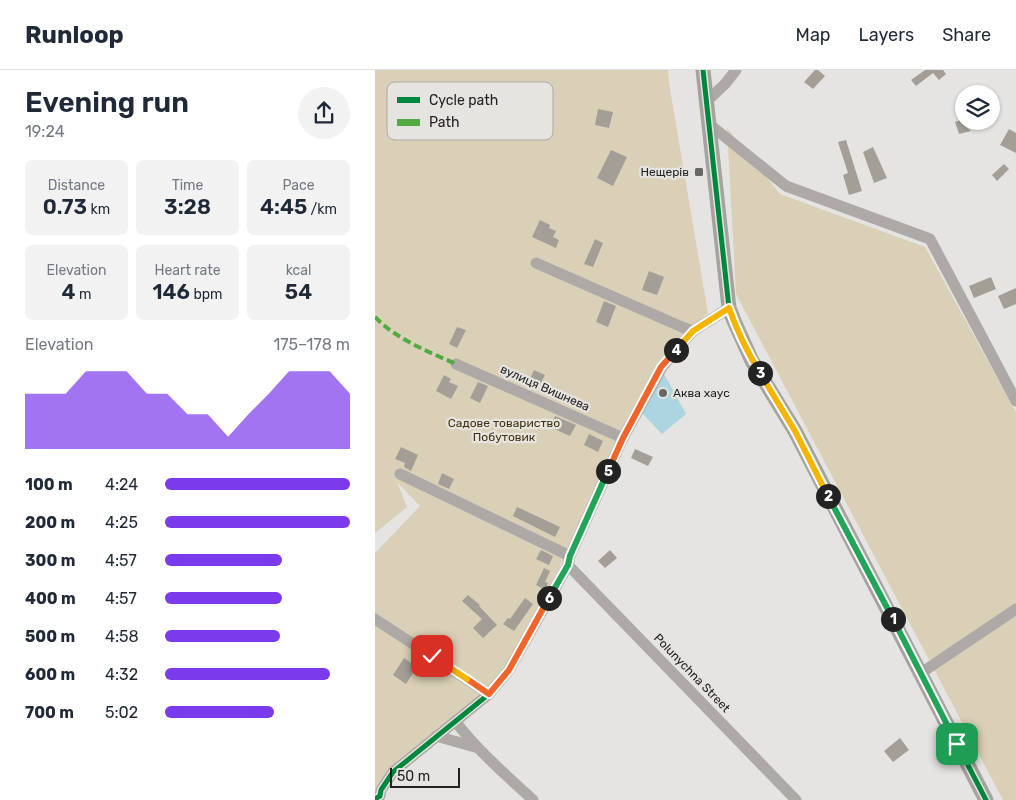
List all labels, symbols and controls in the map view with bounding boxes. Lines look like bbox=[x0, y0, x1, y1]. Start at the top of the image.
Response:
text: Runloop bbox=[25, 21, 124, 49]
text: Map bbox=[796, 24, 831, 46]
text: Layers bbox=[859, 24, 914, 46]
text: Share bbox=[942, 24, 991, 46]
legend bbox=[387, 82, 553, 140]
map controls bbox=[955, 85, 1000, 130]
button: layers bbox=[955, 85, 1000, 130]
text: Evening run bbox=[25, 86, 189, 119]
button: share bbox=[298, 87, 350, 139]
text: Cycle path bbox=[429, 92, 498, 109]
text: Path bbox=[429, 114, 460, 131]
text: 19:24 bbox=[25, 122, 65, 141]
place label: Нещерів bbox=[640, 165, 689, 179]
marker: Нещерів bbox=[693, 166, 705, 178]
text: Distance bbox=[48, 177, 105, 194]
text: Time bbox=[172, 177, 203, 194]
text: Pace bbox=[282, 177, 315, 194]
text: 0.73 bbox=[43, 194, 87, 219]
text: 3:28 bbox=[164, 194, 211, 219]
text: 4:45 bbox=[260, 194, 307, 219]
text: km bbox=[87, 201, 110, 218]
text: /km bbox=[307, 201, 337, 218]
text: Elevation bbox=[47, 262, 107, 279]
text: Heart rate bbox=[155, 262, 220, 279]
text: kcal bbox=[286, 262, 311, 279]
text: 4 bbox=[62, 279, 76, 304]
text: 146 bbox=[152, 279, 190, 304]
text: 54 bbox=[285, 279, 312, 304]
text: m bbox=[76, 286, 91, 303]
text: bpm bbox=[190, 286, 223, 303]
text: Elevation bbox=[25, 335, 94, 354]
text: 175–178 m bbox=[273, 335, 350, 354]
pin: 4 bbox=[663, 338, 689, 362]
text: 4 bbox=[672, 342, 681, 359]
pin: 3 bbox=[747, 360, 773, 386]
street label: вулиця Вишнева bbox=[498, 362, 592, 414]
text: 3 bbox=[756, 365, 765, 382]
place label: Аква хаус bbox=[673, 386, 730, 400]
marker: Аква хаус bbox=[657, 387, 669, 399]
park label: Садове товариство Побутовик bbox=[448, 416, 560, 444]
pin: 5 bbox=[595, 458, 621, 484]
text: 5 bbox=[604, 463, 613, 480]
text: 100 m bbox=[25, 475, 73, 494]
text: 4:24 bbox=[105, 475, 138, 494]
pin: 2 bbox=[815, 484, 841, 508]
text: 2 bbox=[824, 488, 833, 505]
text: 200 m bbox=[25, 513, 75, 532]
text: 4:25 bbox=[105, 513, 138, 532]
text: 300 m bbox=[25, 551, 75, 570]
text: 4:57 bbox=[105, 551, 137, 570]
pin: 6 bbox=[537, 586, 561, 610]
text: 400 m bbox=[25, 589, 76, 608]
text: 4:57 bbox=[105, 589, 137, 608]
text: 6 bbox=[545, 590, 554, 607]
pin: 1 bbox=[881, 606, 905, 632]
text: 1 bbox=[890, 611, 897, 628]
text: 500 m bbox=[25, 627, 75, 646]
text: 4:58 bbox=[105, 627, 139, 646]
street label: Polunychna Street bbox=[651, 631, 733, 715]
pin bbox=[411, 635, 453, 677]
icon: check bbox=[418, 642, 446, 670]
text: 600 m bbox=[25, 665, 75, 684]
text: 4:32 bbox=[105, 665, 138, 684]
text: 700 m bbox=[25, 703, 74, 722]
text: 5:02 bbox=[105, 703, 138, 722]
pin bbox=[936, 723, 978, 765]
icon: arrive bbox=[943, 730, 971, 758]
scale bar bbox=[390, 765, 460, 788]
text: 50 m bbox=[397, 768, 430, 785]

